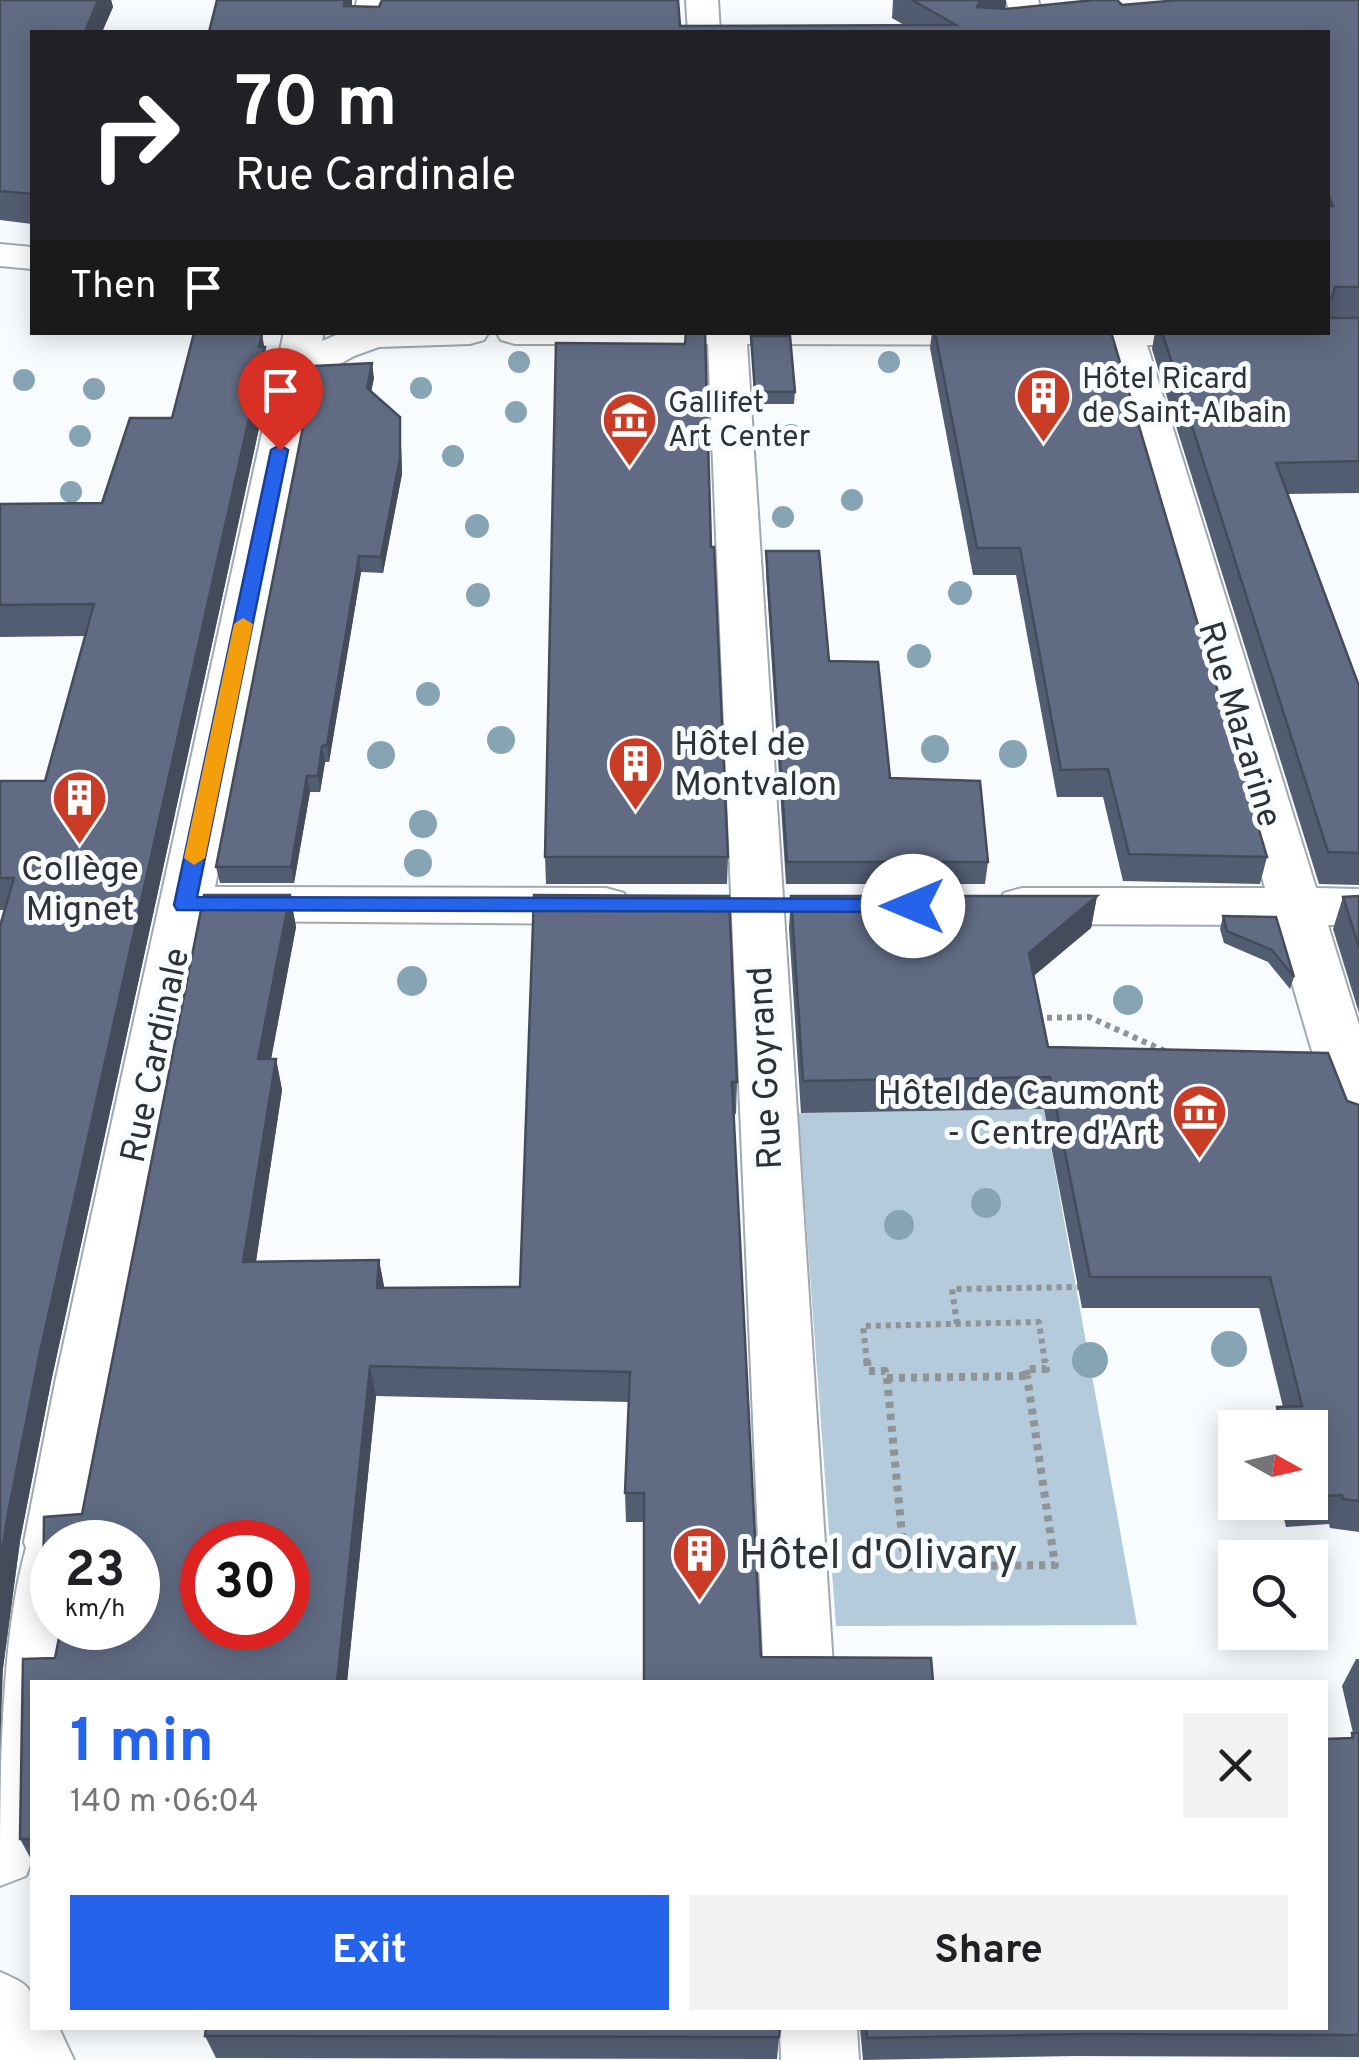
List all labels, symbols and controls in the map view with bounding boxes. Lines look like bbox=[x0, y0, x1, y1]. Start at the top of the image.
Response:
text: 70 m bbox=[235, 62, 398, 151]
icon: right bbox=[70, 70, 200, 200]
text: Rue Cardinale bbox=[235, 149, 516, 206]
icon: arrive bbox=[176, 260, 231, 315]
text: Then bbox=[70, 263, 156, 312]
pin bbox=[238, 348, 323, 451]
place label: Hôtel Ricard de Saint-Albain bbox=[1082, 362, 1287, 433]
icon: arrive bbox=[253, 363, 308, 418]
building icon: Hôtel Ricard de Saint-Albain bbox=[1013, 365, 1073, 444]
place label: Gallifet Art Center bbox=[668, 386, 811, 457]
museum icon: Gallifet Art Center bbox=[599, 389, 659, 468]
street label: Rue Mazarine bbox=[1186, 617, 1290, 833]
place label: Hôtel de Montvalon bbox=[674, 724, 837, 808]
building icon: Hôtel de Montvalon bbox=[605, 733, 665, 812]
building icon: Collège Mignet bbox=[50, 767, 110, 846]
place label: Collège Mignet bbox=[21, 849, 139, 933]
position arrow bbox=[861, 854, 965, 958]
street label: Rue Cardinale bbox=[113, 944, 201, 1167]
street label: Rue Goyrand bbox=[740, 965, 794, 1171]
place label: Hôtel de Caumont - Centre d'Art bbox=[878, 1073, 1160, 1157]
museum icon: Hôtel de Caumont - Centre d'Art bbox=[1169, 1082, 1229, 1161]
north arrow bbox=[1218, 1410, 1328, 1520]
map controls bbox=[1218, 1410, 1328, 1650]
speed limit sign: 30 bbox=[180, 1520, 310, 1650]
building icon: Hôtel d'Olivary bbox=[670, 1523, 730, 1602]
place label: Hôtel d'Olivary bbox=[739, 1531, 1018, 1584]
button: search bbox=[1218, 1540, 1328, 1650]
text: 23 bbox=[65, 1541, 125, 1604]
text: km/h bbox=[65, 1594, 125, 1626]
text: 1 min bbox=[70, 1707, 214, 1783]
button: close bbox=[1183, 1713, 1288, 1818]
text: 140 m · 06:04 bbox=[70, 1783, 259, 1823]
button: Exit bbox=[70, 1895, 669, 2010]
button: Share bbox=[689, 1895, 1288, 2010]

